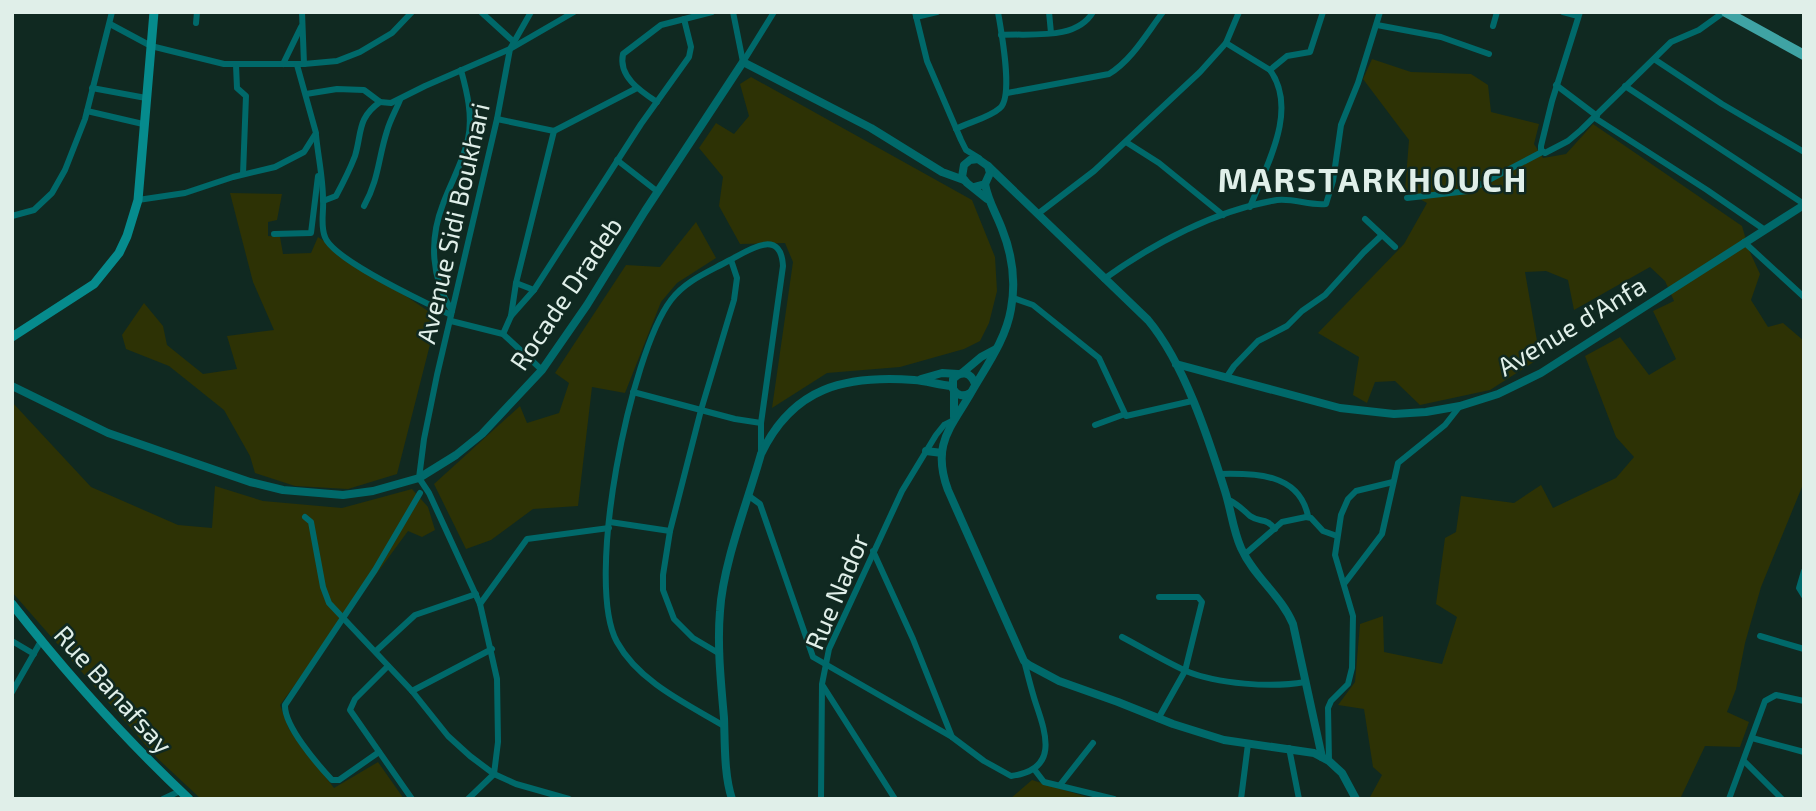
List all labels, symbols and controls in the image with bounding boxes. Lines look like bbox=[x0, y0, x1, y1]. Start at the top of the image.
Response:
street label: Avenue Sidi Boukhari bbox=[409, 100, 495, 346]
district label: MARSTARKHOUCH bbox=[1218, 159, 1528, 199]
street label: Rocade Dradeb bbox=[502, 211, 628, 375]
street label: Avenue d'Anfa bbox=[1491, 269, 1651, 381]
street label: Rue Nador bbox=[798, 528, 874, 654]
street label: Rue Banafsay bbox=[48, 619, 180, 760]

